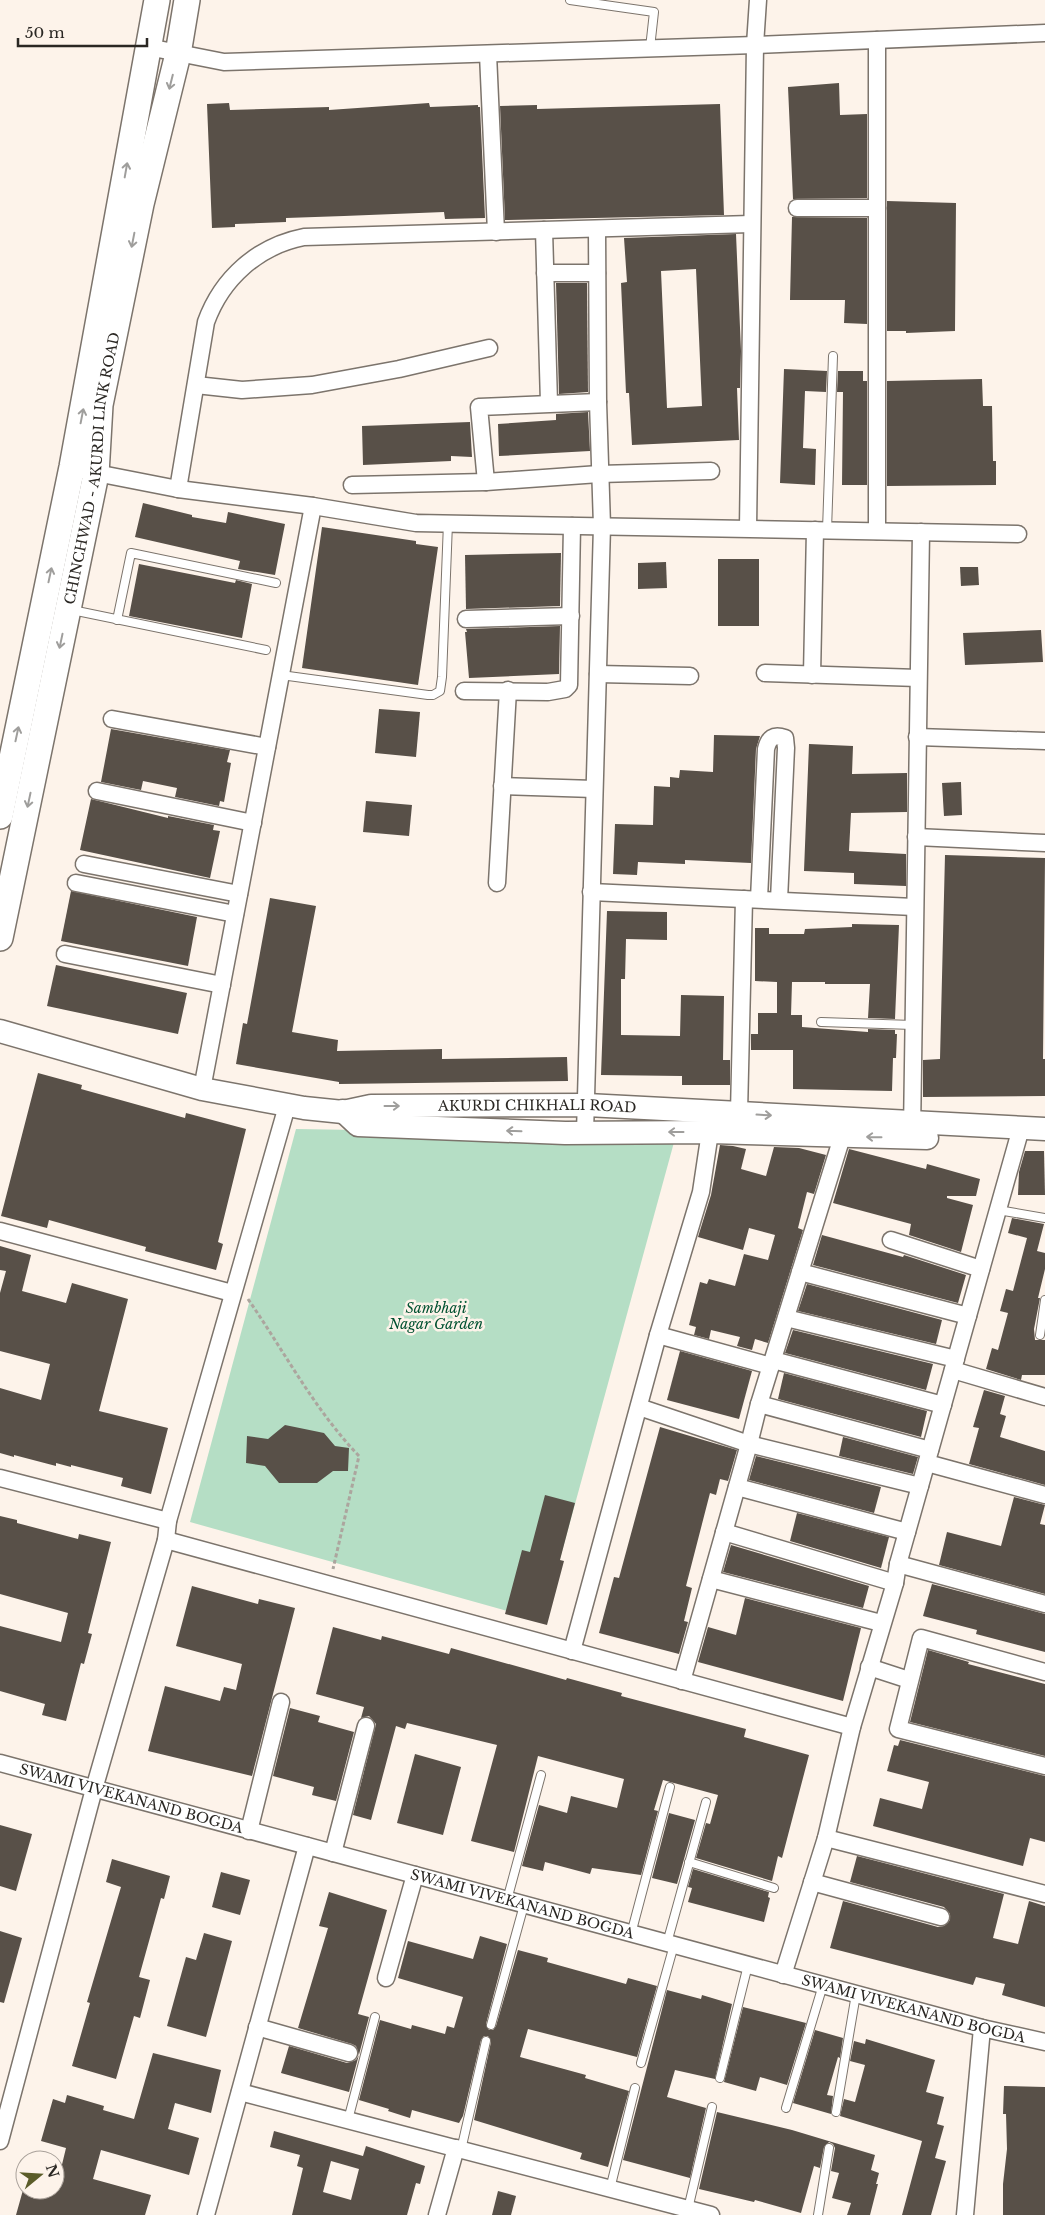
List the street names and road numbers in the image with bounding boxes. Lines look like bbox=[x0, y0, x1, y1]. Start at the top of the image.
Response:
street label: CHINCHWAD - AKURDI LINK ROAD bbox=[60, 331, 124, 606]
street label: AKURDI CHIKHALI ROAD bbox=[437, 1096, 637, 1117]
street label: SWAMI VIVEKANAND BOGDA bbox=[18, 1760, 245, 1837]
street label: SWAMI VIVEKANAND BOGDA bbox=[409, 1865, 636, 1943]
street label: SWAMI VIVEKANAND BOGDA bbox=[800, 1971, 1027, 2046]

